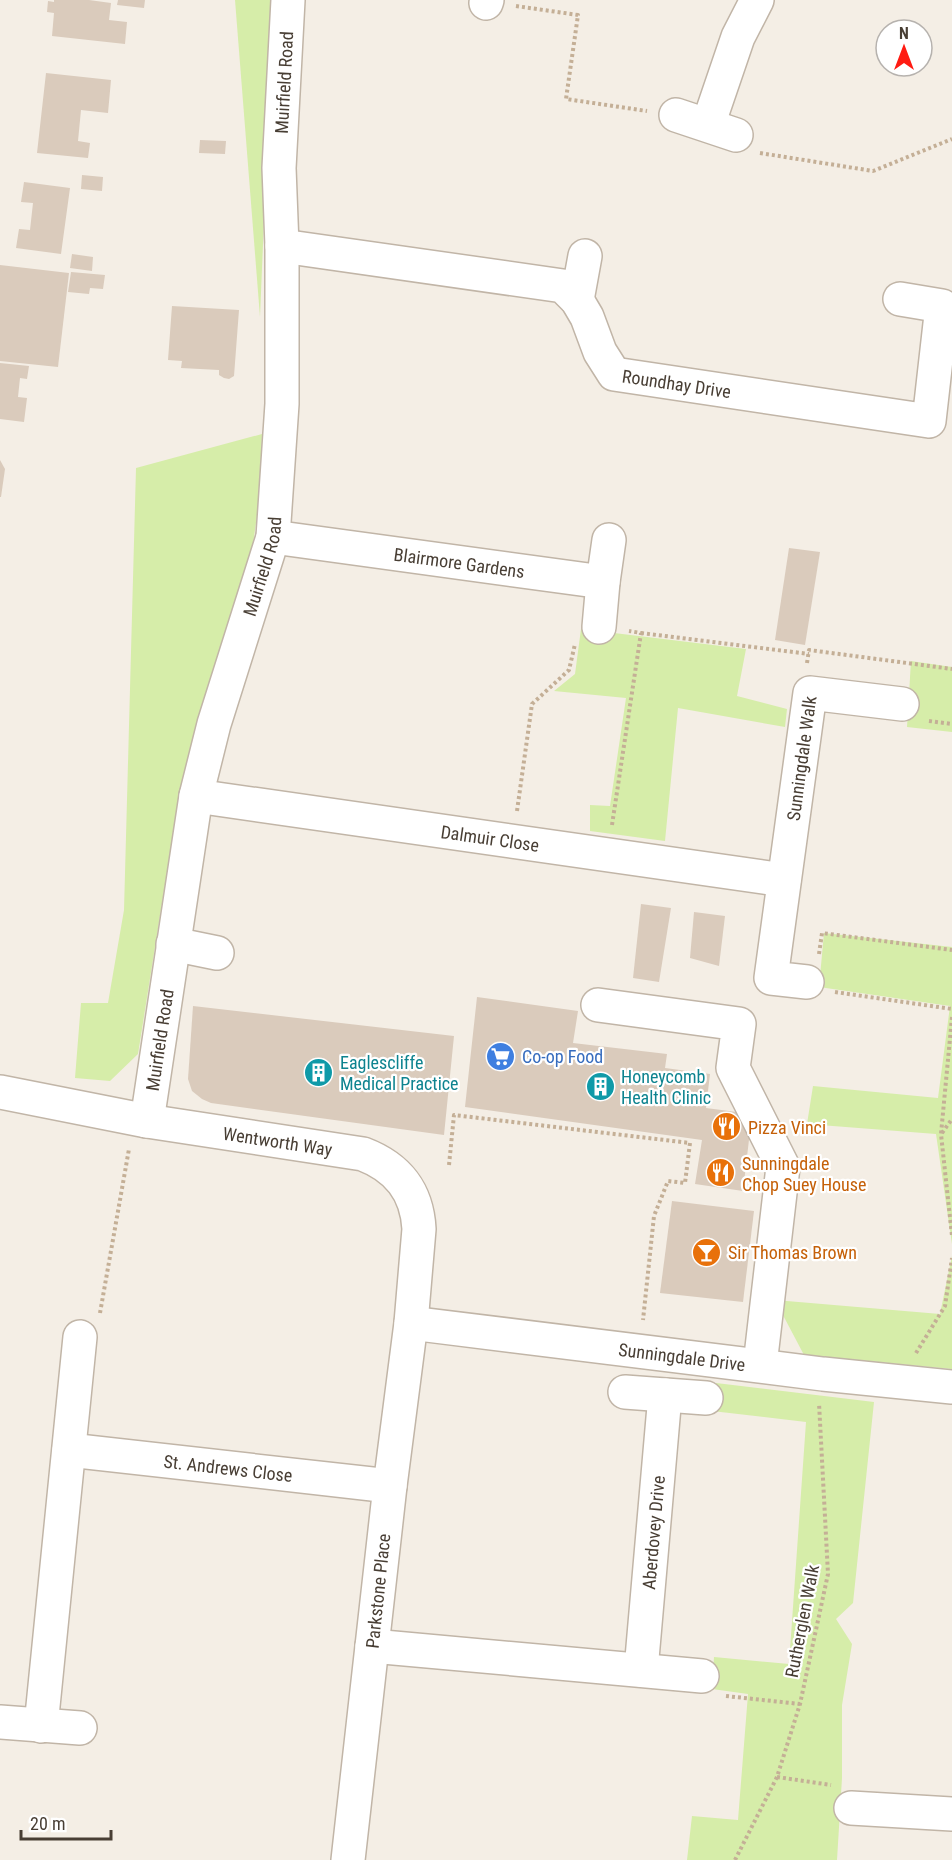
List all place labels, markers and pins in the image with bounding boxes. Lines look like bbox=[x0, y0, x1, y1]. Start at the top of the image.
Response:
supermarket icon: Co-op Food bbox=[485, 1040, 517, 1072]
place label: Co-op Food bbox=[522, 1046, 603, 1067]
place label: Eaglescliffe Medical Practice bbox=[340, 1052, 459, 1094]
building icon: Eaglescliffe Medical Practice bbox=[303, 1056, 335, 1088]
place label: Honeycomb Health Clinic bbox=[621, 1066, 711, 1108]
building icon: Honeycomb Health Clinic bbox=[584, 1070, 616, 1102]
restaurant icon: Pizza Vinci bbox=[711, 1111, 743, 1143]
place label: Pizza Vinci bbox=[748, 1117, 826, 1138]
place label: Sunningdale Chop Suey House bbox=[742, 1153, 866, 1195]
restaurant icon: Sunningdale Chop Suey House bbox=[705, 1157, 737, 1189]
bar icon: Sir Thomas Brown bbox=[691, 1236, 723, 1268]
place label: Sir Thomas Brown bbox=[728, 1242, 857, 1263]

